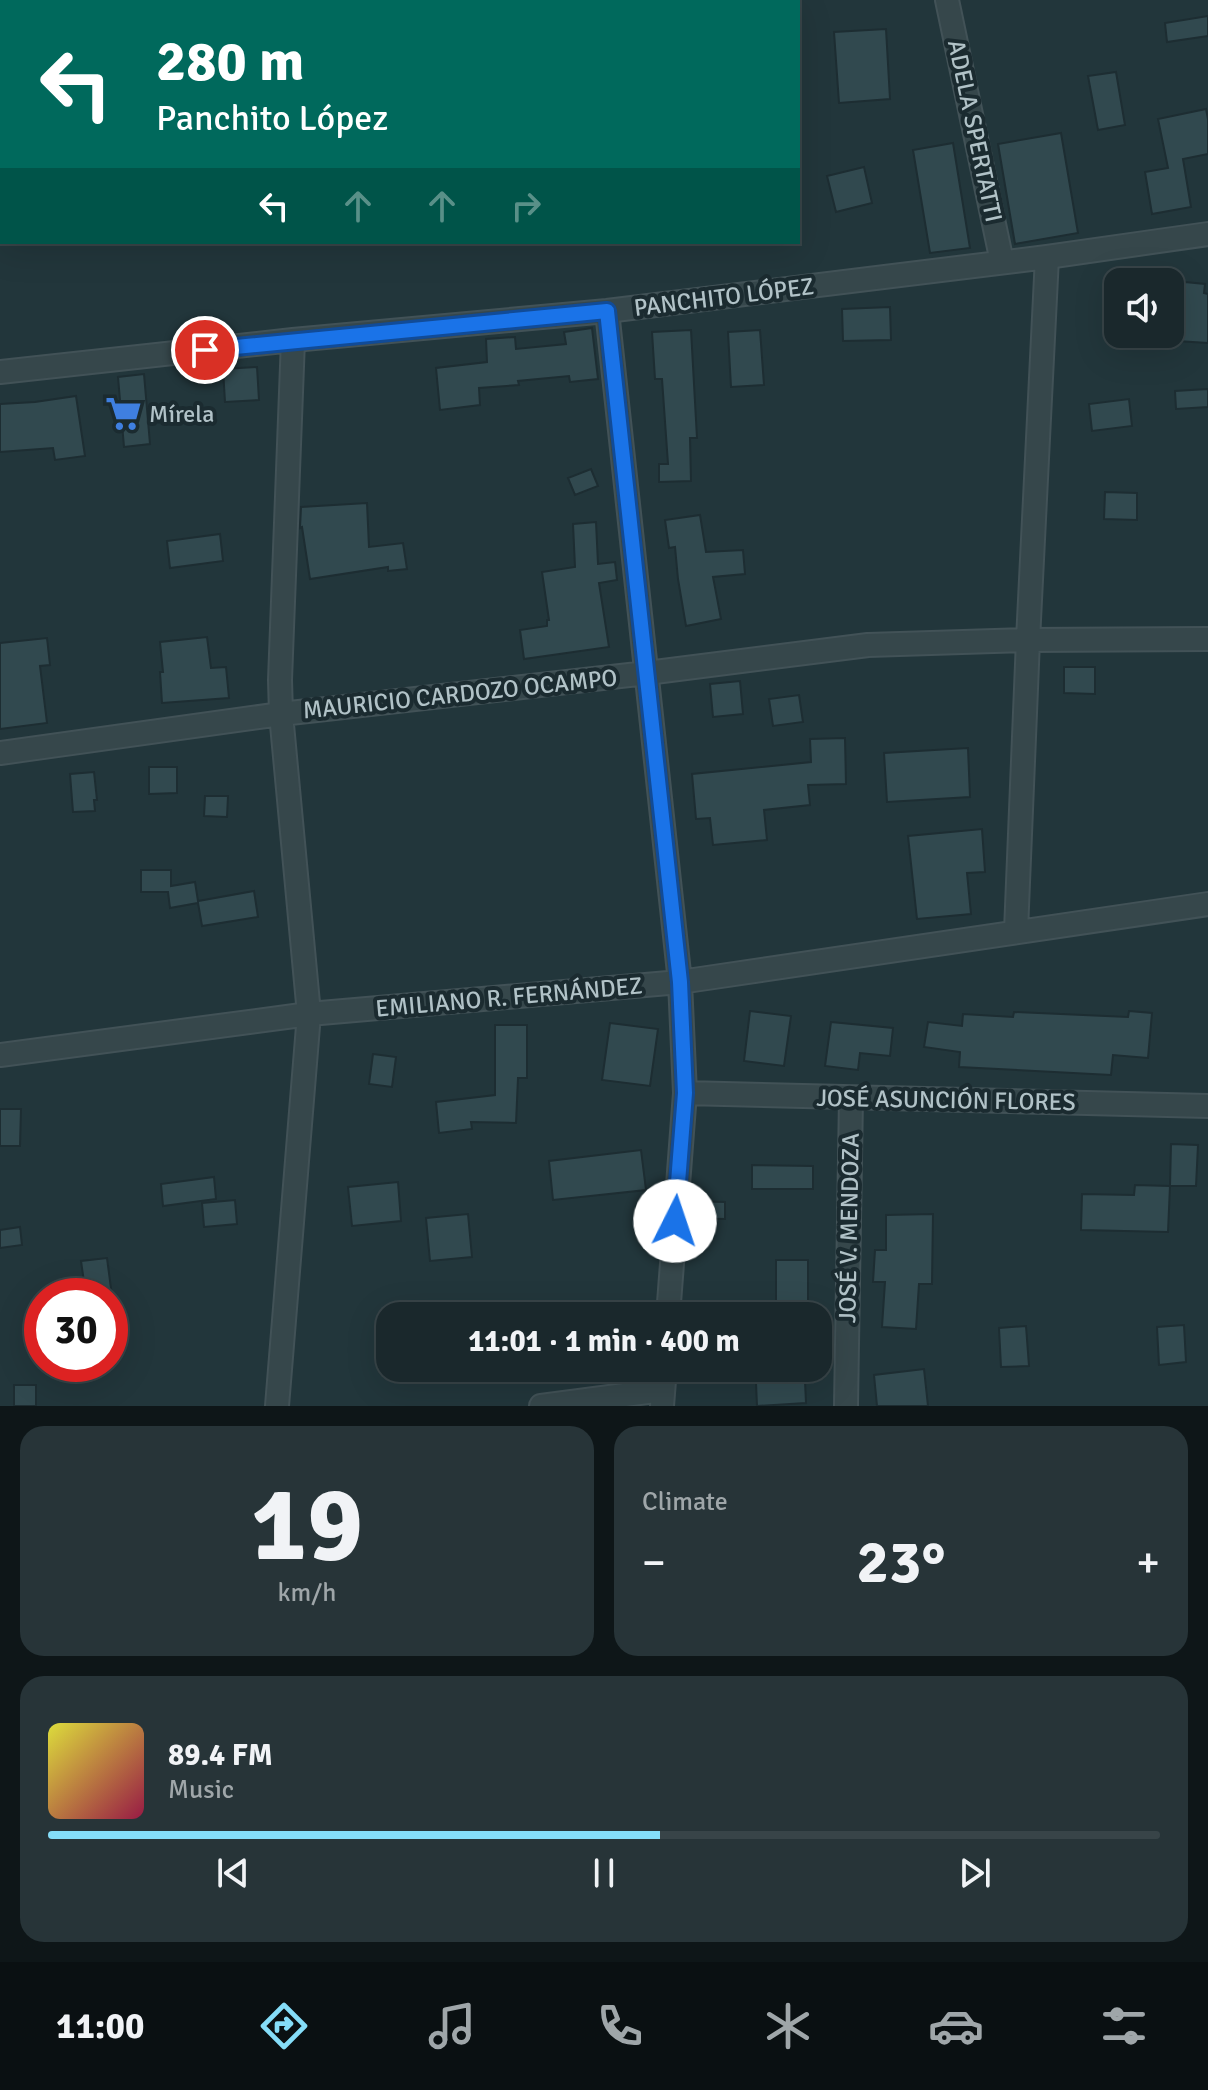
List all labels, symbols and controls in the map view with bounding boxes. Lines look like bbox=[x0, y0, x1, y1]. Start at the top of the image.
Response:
text: 280 m bbox=[156, 27, 304, 96]
icon: left bbox=[24, 32, 128, 136]
street label: ADELA SPERTATTI bbox=[941, 37, 1009, 225]
text: Panchito López bbox=[156, 96, 388, 141]
icon: left bbox=[252, 184, 296, 228]
icon: ahead bbox=[336, 184, 380, 228]
icon: ahead bbox=[420, 184, 464, 228]
icon: right bbox=[504, 184, 548, 228]
map controls bbox=[1104, 268, 1184, 348]
button: sound bbox=[1104, 268, 1184, 348]
street label: PANCHITO LÓPEZ bbox=[632, 271, 816, 323]
pin bbox=[171, 316, 239, 384]
icon: arrive bbox=[183, 328, 227, 372]
supermarket icon: Mírela bbox=[104, 395, 142, 433]
place label: Mírela bbox=[149, 399, 215, 429]
street label: MAURICIO CARDOZO OCAMPO bbox=[301, 663, 619, 725]
street label: EMILIANO R. FERNÁNDEZ bbox=[374, 970, 644, 1024]
street label: JOSÉ ASUNCIÓN FLORES bbox=[816, 1083, 1076, 1117]
street label: JOSÉ V. MENDOZA bbox=[832, 1132, 866, 1323]
position arrow bbox=[633, 1179, 717, 1263]
speed limit sign: 30 bbox=[24, 1278, 128, 1382]
text: 11:01 · 1 min · 400 m bbox=[468, 1323, 740, 1360]
text: 19 bbox=[251, 1461, 363, 1589]
text: Climate bbox=[642, 1486, 728, 1518]
text: 23° bbox=[857, 1526, 945, 1600]
text: − bbox=[642, 1536, 666, 1590]
text: + bbox=[1136, 1536, 1160, 1590]
text: km/h bbox=[278, 1577, 336, 1609]
text: 89.4 FM bbox=[168, 1737, 273, 1774]
text: Music bbox=[168, 1774, 234, 1806]
icon: previous bbox=[211, 1851, 255, 1895]
icon: pause bbox=[582, 1851, 626, 1895]
icon: next bbox=[953, 1851, 997, 1895]
icon: directions bbox=[256, 1998, 312, 2054]
icon: music bbox=[424, 1998, 480, 2054]
icon: phone bbox=[592, 1998, 648, 2054]
icon: climate bbox=[760, 1998, 816, 2054]
icon: car bbox=[928, 1998, 984, 2054]
icon: filters bbox=[1096, 1998, 1152, 2054]
text: 11:00 bbox=[56, 2004, 144, 2049]

